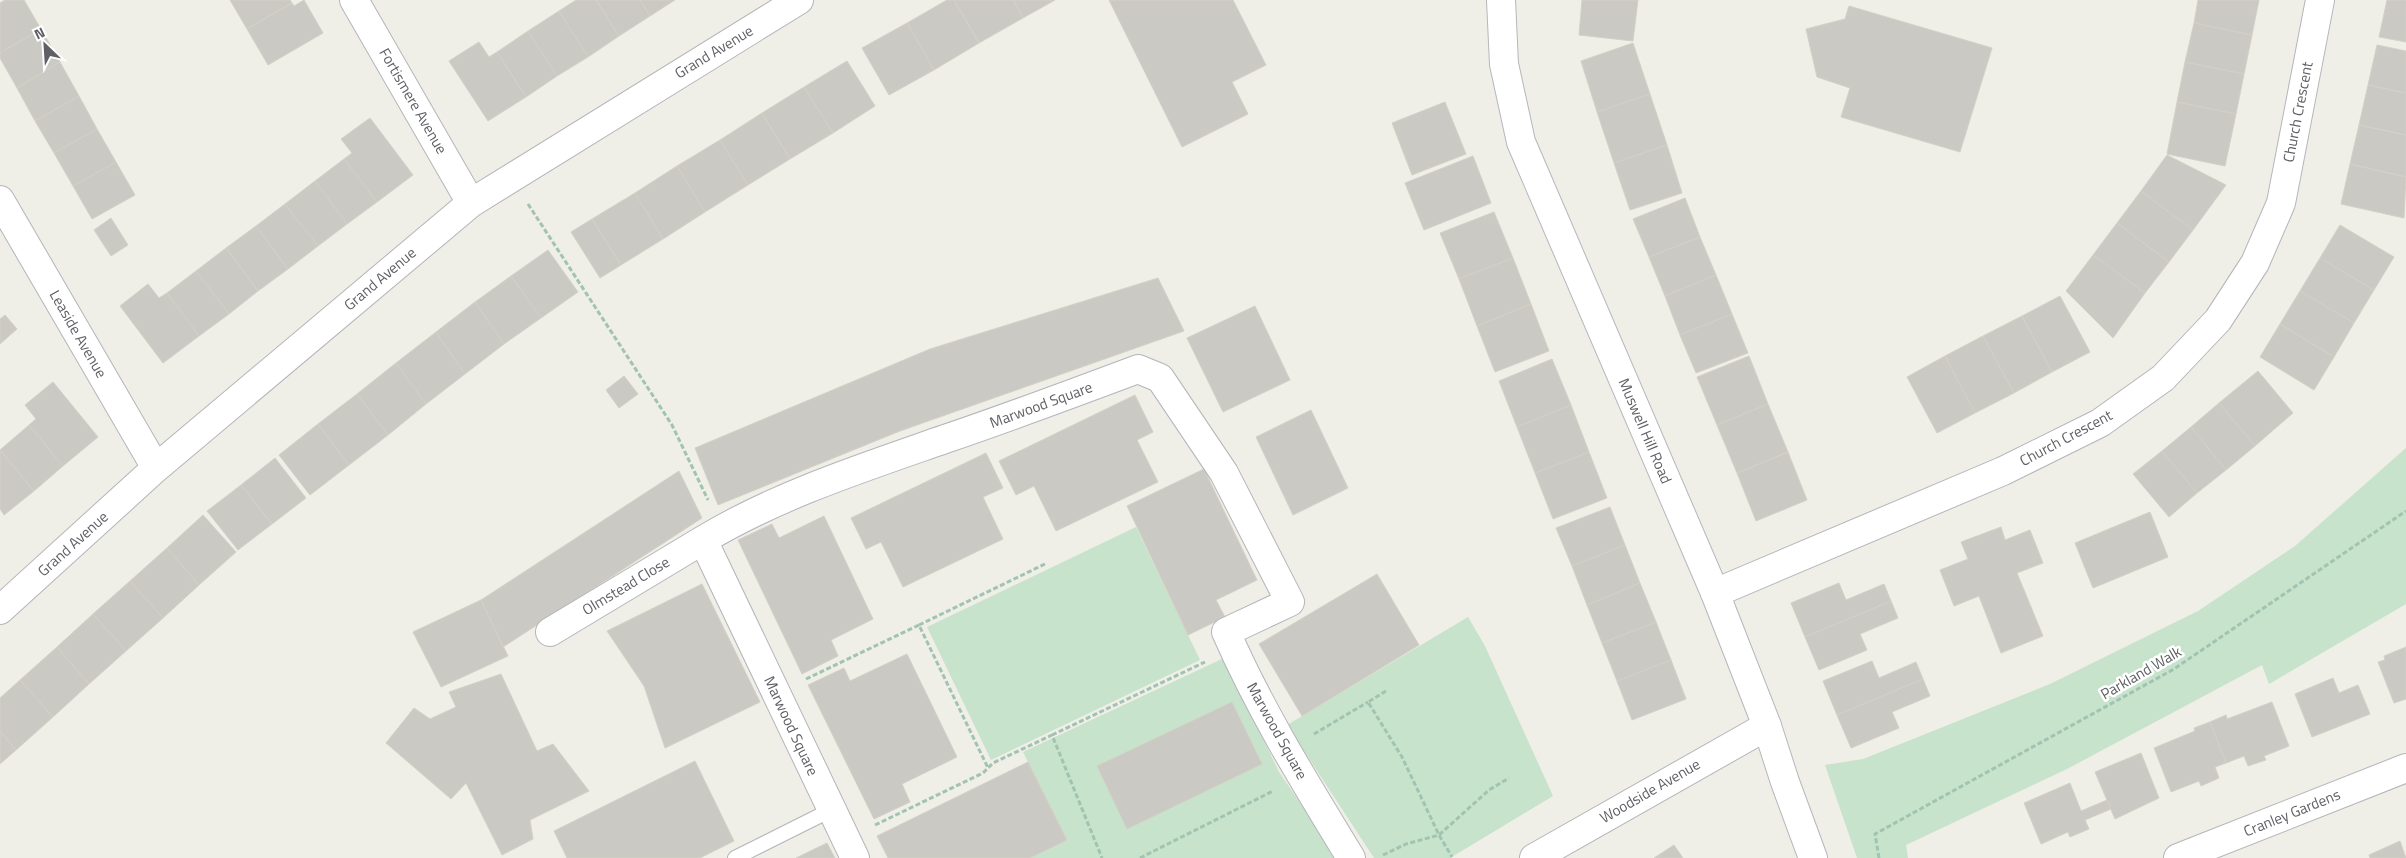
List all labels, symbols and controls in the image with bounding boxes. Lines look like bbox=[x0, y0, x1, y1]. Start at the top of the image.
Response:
street label: Grand Avenue bbox=[670, 19, 757, 84]
north arrow bbox=[20, 20, 70, 70]
text: N bbox=[30, 21, 48, 44]
street label: Fortismere Avenue bbox=[374, 43, 453, 158]
street label: Church Crescent bbox=[2276, 59, 2319, 164]
street label: Grand Avenue bbox=[339, 241, 421, 316]
street label: Leaside Avenue bbox=[44, 285, 113, 382]
street label: Muswell Hill Road bbox=[1613, 374, 1678, 487]
street label: Marwood Square bbox=[986, 375, 1095, 434]
street label: Church Crescent bbox=[2015, 403, 2117, 472]
street label: Grand Avenue bbox=[32, 506, 113, 582]
street label: Olmstead Close bbox=[578, 550, 674, 621]
street label: Parkland Walk bbox=[2096, 640, 2186, 705]
street label: Marwood Square bbox=[758, 672, 825, 780]
street label: Marwood Square bbox=[1241, 678, 1314, 784]
street label: Woodside Avenue bbox=[1595, 752, 1704, 829]
street label: Cranley Gardens bbox=[2240, 783, 2344, 842]

